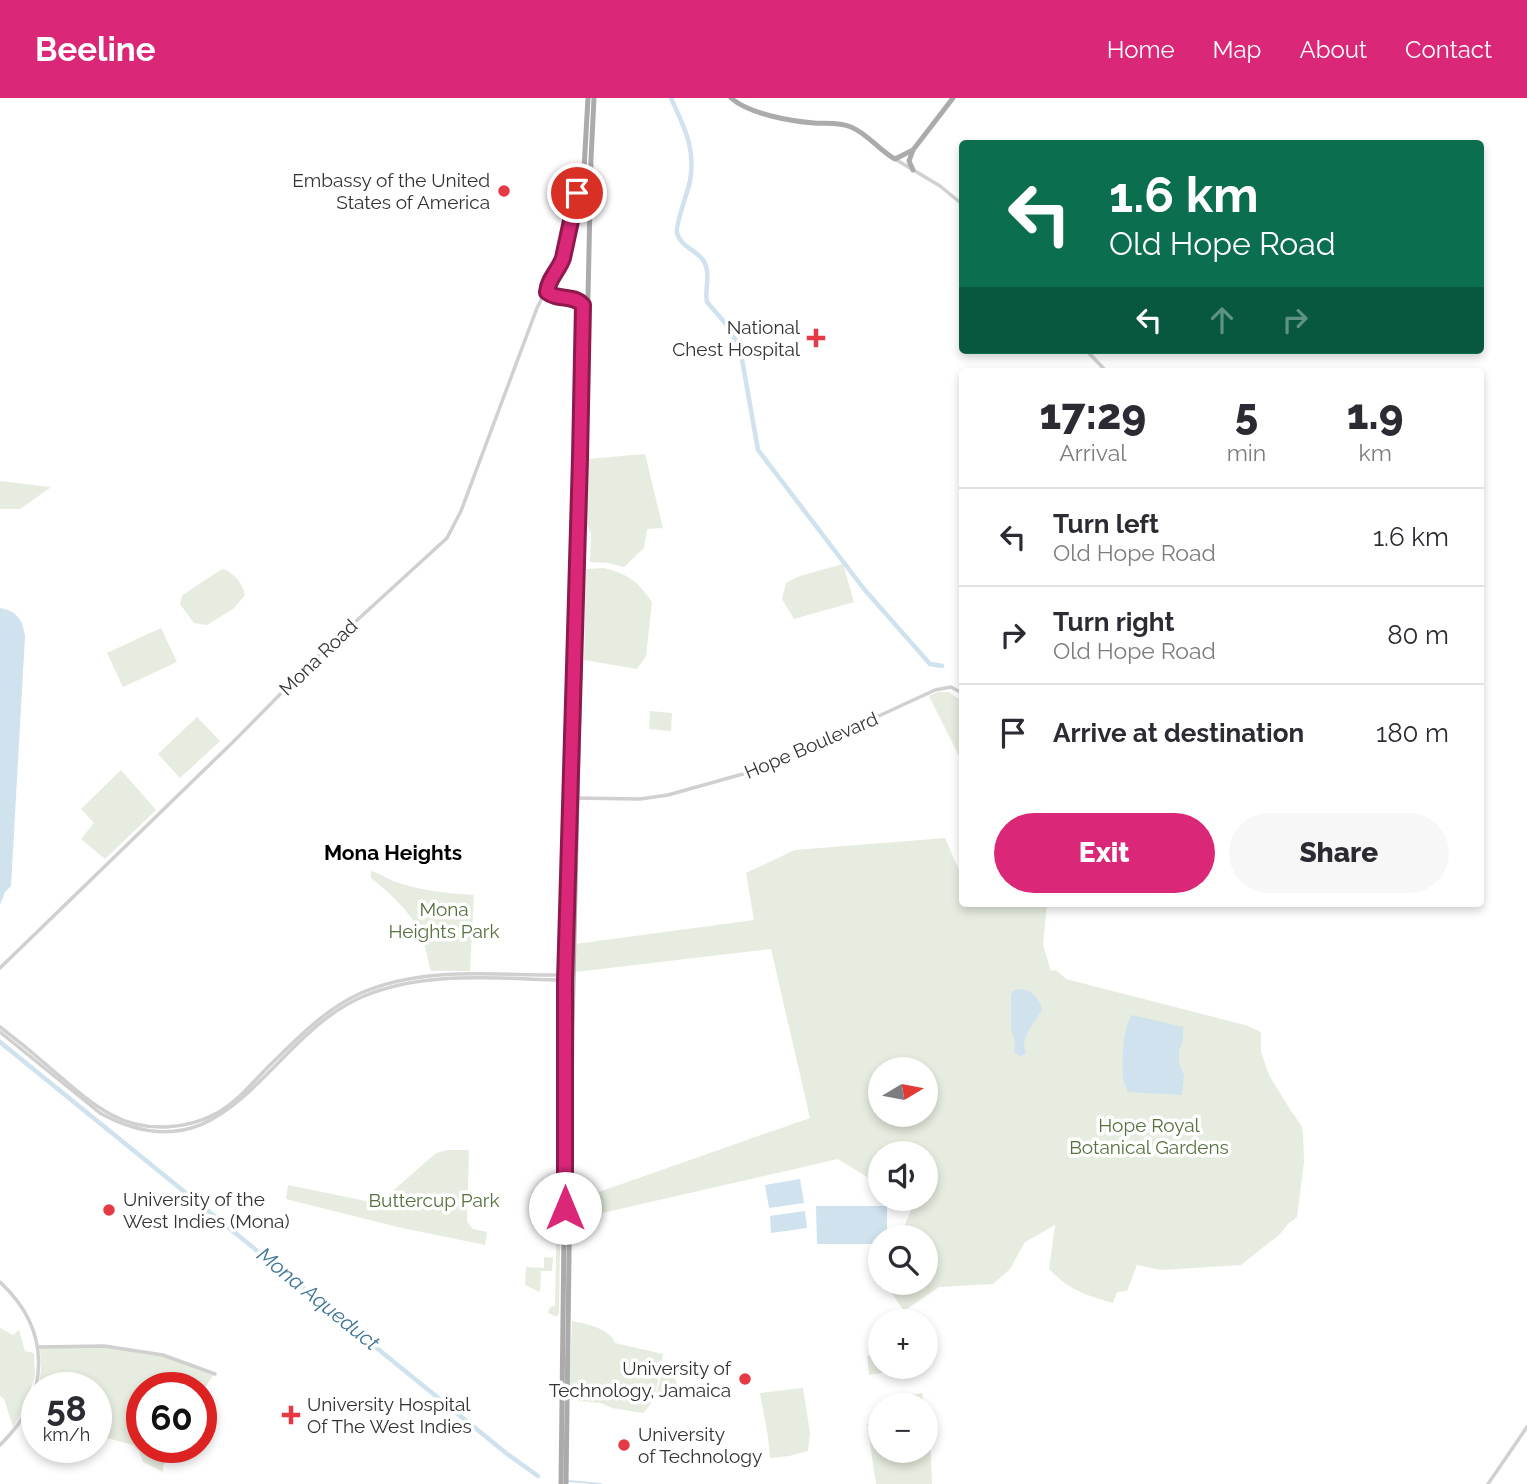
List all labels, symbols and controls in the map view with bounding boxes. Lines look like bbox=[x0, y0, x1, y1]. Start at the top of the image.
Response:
text: Beeline bbox=[35, 30, 156, 69]
text: Home bbox=[1107, 35, 1175, 64]
text: Map bbox=[1213, 35, 1261, 64]
text: About bbox=[1299, 35, 1367, 64]
text: Contact bbox=[1405, 35, 1492, 64]
pin bbox=[547, 163, 607, 223]
text: 1.6 km bbox=[1109, 166, 1259, 223]
icon: left bbox=[994, 168, 1085, 259]
place label: Embassy of the United States of America bbox=[292, 169, 490, 213]
icon: arrive bbox=[558, 174, 596, 212]
marker: Embassy of the United States of America bbox=[496, 183, 512, 199]
text: Old Hope Road bbox=[1109, 225, 1336, 262]
icon: left bbox=[1130, 301, 1168, 339]
icon: ahead bbox=[1203, 301, 1241, 339]
icon: right bbox=[1276, 301, 1314, 339]
place label: National Chest Hospital bbox=[672, 316, 801, 360]
marker: National Chest Hospital bbox=[806, 328, 826, 348]
text: 17:29 bbox=[1040, 390, 1146, 439]
text: 5 bbox=[1235, 390, 1258, 439]
text: 1.9 bbox=[1347, 390, 1403, 439]
text: Arrival bbox=[1059, 439, 1127, 466]
text: min bbox=[1227, 439, 1266, 466]
text: km bbox=[1358, 439, 1392, 466]
text: Turn left bbox=[1053, 509, 1159, 539]
icon: left bbox=[994, 518, 1032, 556]
text: 1.6 km bbox=[1373, 522, 1449, 552]
text: Old Hope Road bbox=[1053, 539, 1216, 566]
text: Turn right bbox=[1053, 607, 1174, 637]
street label: Mona Road bbox=[275, 614, 361, 700]
icon: right bbox=[994, 616, 1032, 654]
text: 80 m bbox=[1387, 620, 1449, 650]
text: Old Hope Road bbox=[1053, 637, 1216, 664]
street label: Hope Boulevard bbox=[741, 707, 881, 783]
icon: arrive bbox=[994, 714, 1032, 752]
text: Arrive at destination bbox=[1053, 718, 1304, 748]
text: 180 m bbox=[1376, 718, 1449, 748]
button: Exit bbox=[994, 813, 1215, 893]
button: Share bbox=[1229, 813, 1449, 893]
district label: Mona Heights bbox=[324, 840, 462, 865]
park label: Mona Heights Park bbox=[388, 898, 500, 942]
north arrow bbox=[868, 1057, 938, 1127]
map controls bbox=[868, 1057, 938, 1463]
park label: Hope Royal Botanical Gardens bbox=[1069, 1114, 1229, 1158]
button: sound bbox=[868, 1141, 938, 1211]
position arrow bbox=[528, 1171, 602, 1245]
place label: University of the West Indies (Mona) bbox=[123, 1188, 290, 1232]
park label: Buttercup Park bbox=[368, 1189, 500, 1211]
marker: University of the West Indies (Mona) bbox=[101, 1202, 117, 1218]
button: search bbox=[868, 1225, 938, 1295]
water label: Mona Aqueduct bbox=[252, 1242, 385, 1356]
button: + bbox=[868, 1309, 938, 1379]
place label: University of Technology, Jamaica bbox=[549, 1357, 732, 1401]
marker: University of Technology, Jamaica bbox=[737, 1371, 753, 1387]
speed limit sign: 60 bbox=[126, 1372, 217, 1463]
text: 58 bbox=[46, 1388, 87, 1429]
place label: University Hospital Of The West Indies bbox=[307, 1393, 472, 1437]
button: − bbox=[868, 1393, 938, 1463]
marker: University Hospital Of The West Indies bbox=[281, 1405, 301, 1425]
place label: University of Technology bbox=[638, 1423, 762, 1467]
text: km/h bbox=[43, 1424, 90, 1445]
marker: University of Technology bbox=[616, 1437, 632, 1453]

